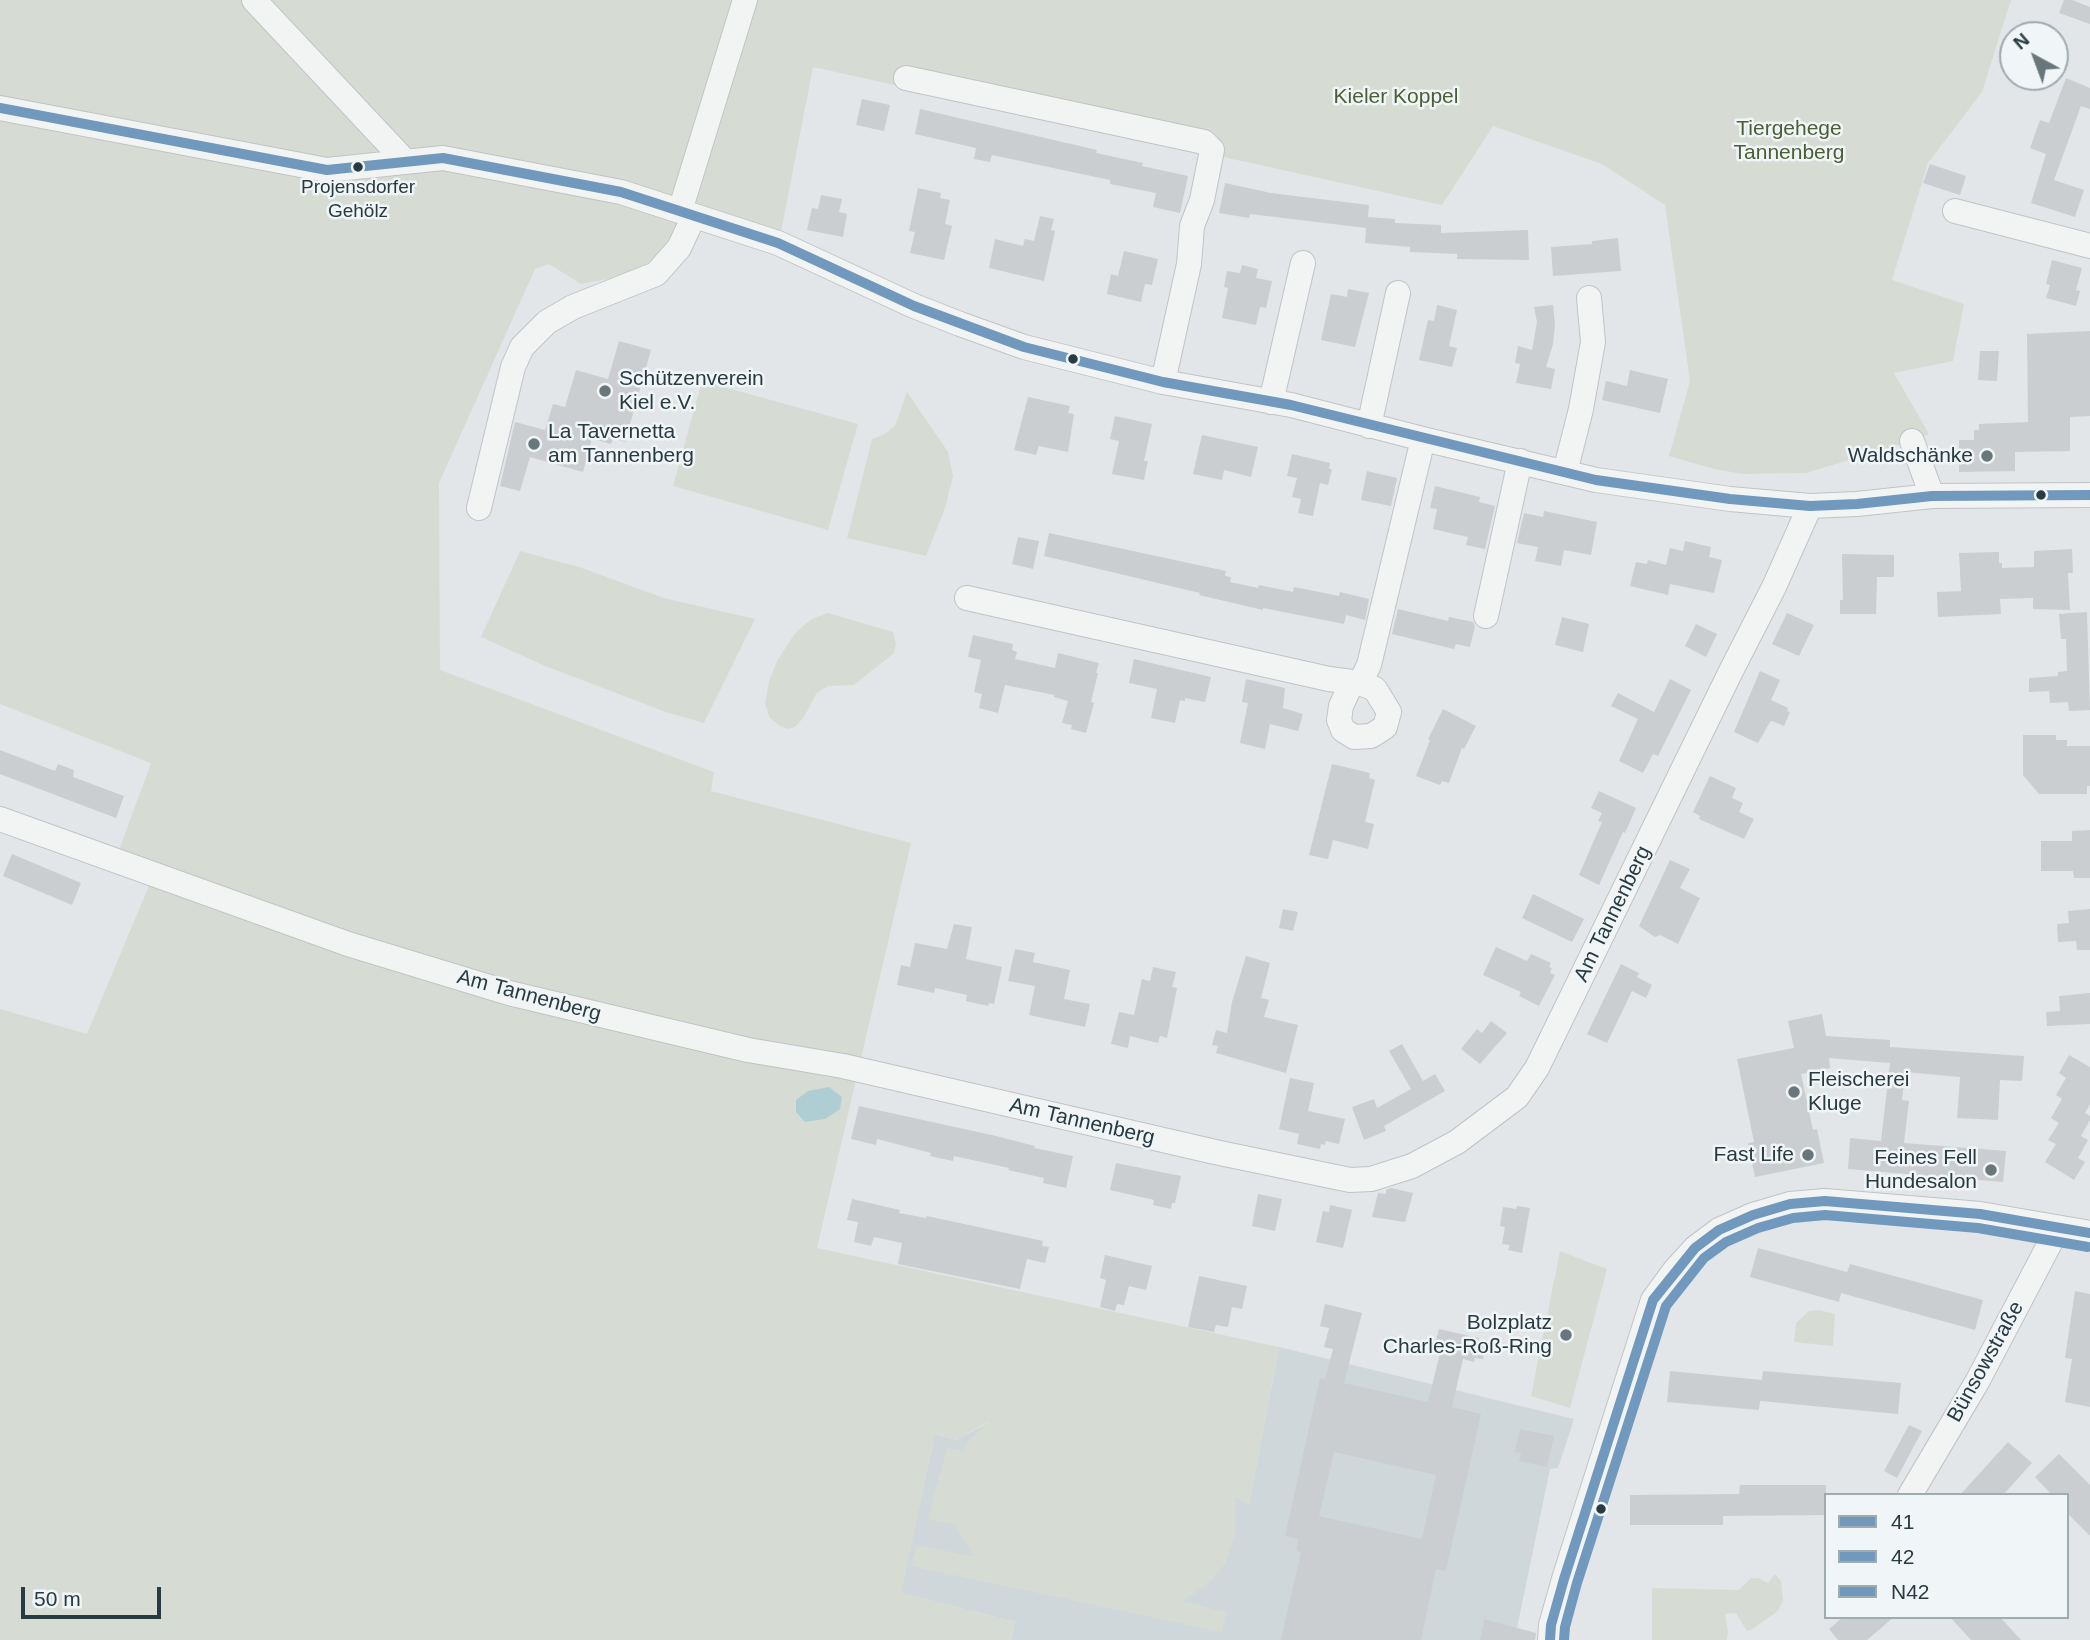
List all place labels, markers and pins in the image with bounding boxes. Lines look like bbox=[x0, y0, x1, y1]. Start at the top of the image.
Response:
marker: Projensdorfer Gehölz bbox=[351, 160, 365, 174]
place label: Projensdorfer Gehölz bbox=[301, 177, 415, 221]
unlabelled marker bbox=[1066, 352, 1080, 366]
place label: Schützenverein Kiel e.V. bbox=[619, 366, 764, 416]
marker: Schützenverein Kiel e.V. bbox=[597, 383, 613, 399]
place label: La Tavernetta am Tannenberg bbox=[548, 419, 694, 469]
marker: La Tavernetta am Tannenberg bbox=[526, 436, 542, 452]
place label: Waldschänke bbox=[1848, 443, 1973, 469]
marker: Waldschänke bbox=[1979, 448, 1995, 464]
unlabelled marker bbox=[2034, 488, 2048, 502]
place label: Fleischerei Kluge bbox=[1808, 1067, 1910, 1117]
marker: Fleischerei Kluge bbox=[1786, 1084, 1802, 1100]
place label: Fast Life bbox=[1713, 1142, 1794, 1168]
place label: Feines Fell Hundesalon bbox=[1865, 1145, 1977, 1195]
marker: Fast Life bbox=[1800, 1147, 1816, 1163]
marker: Feines Fell Hundesalon bbox=[1983, 1162, 1999, 1178]
place label: Bolzplatz Charles-Roß-Ring bbox=[1383, 1310, 1552, 1360]
marker: Bolzplatz Charles-Roß-Ring bbox=[1558, 1327, 1574, 1343]
unlabelled marker bbox=[1594, 1502, 1608, 1516]

